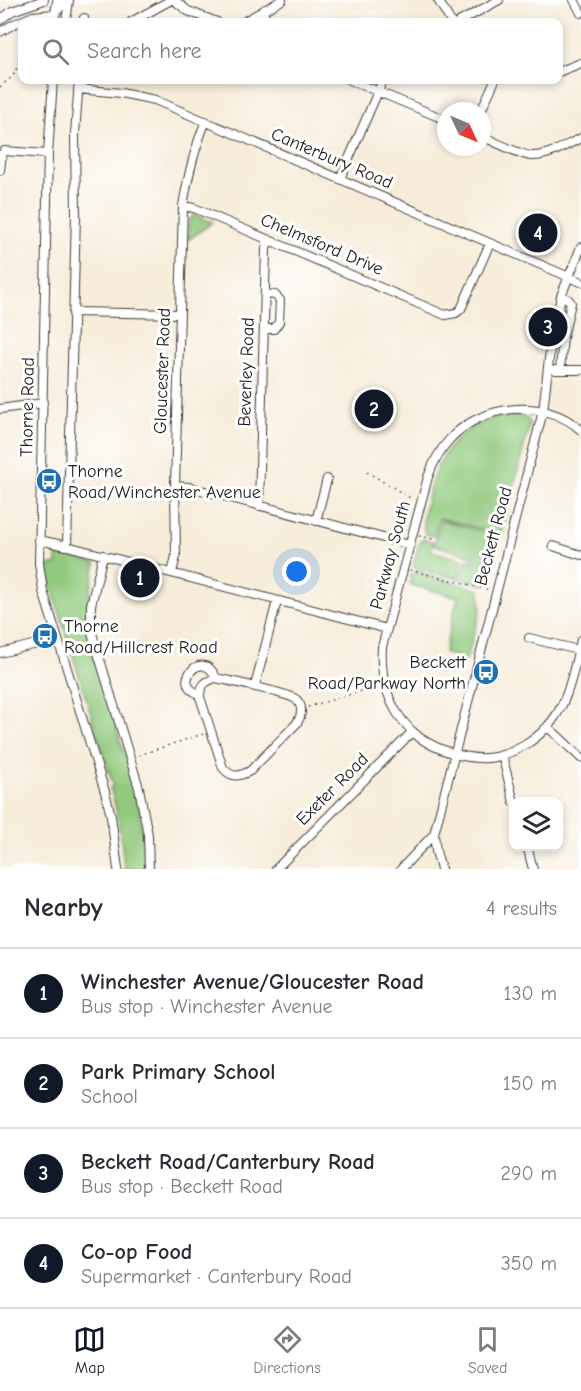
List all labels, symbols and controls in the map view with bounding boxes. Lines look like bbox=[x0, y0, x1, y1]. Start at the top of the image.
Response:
search box bbox=[18, 18, 563, 84]
icon: search bbox=[39, 35, 72, 68]
text: Search here bbox=[87, 38, 202, 64]
north arrow bbox=[437, 102, 491, 156]
street label: Canterbury Road bbox=[268, 123, 396, 194]
street label: Chelmsford Drive bbox=[257, 209, 386, 280]
pin: 4 bbox=[518, 210, 558, 256]
pin: 3 bbox=[528, 304, 568, 350]
street label: Gloucester Road bbox=[150, 307, 175, 435]
street label: Beverley Road bbox=[234, 317, 259, 427]
street label: Thorne Road bbox=[16, 357, 39, 457]
pin: 2 bbox=[354, 386, 394, 432]
place label: Thorne Road/Winchester Avenue bbox=[68, 461, 261, 503]
bus stop icon: Thorne Road/Winchester Avenue bbox=[34, 466, 64, 496]
street label: Beckett Road bbox=[470, 484, 517, 588]
street label: Parkway South bbox=[366, 498, 415, 612]
pin: 1 bbox=[120, 556, 160, 600]
your location bbox=[282, 557, 311, 586]
place label: Thorne Road/Hillcrest Road bbox=[64, 616, 218, 658]
bus stop icon: Thorne Road/Hillcrest Road bbox=[30, 621, 60, 651]
place label: Beckett Road/Parkway North bbox=[308, 652, 467, 694]
bus stop icon: Beckett Road/Parkway North bbox=[471, 657, 501, 687]
street label: Exeter Road bbox=[292, 749, 373, 830]
map controls bbox=[509, 797, 563, 851]
button: layers bbox=[509, 797, 563, 851]
text: Nearby bbox=[24, 893, 103, 923]
text: 4 results bbox=[486, 897, 557, 920]
text: Winchester Avenue/Gloucester Road bbox=[81, 969, 424, 995]
text: 1 bbox=[40, 982, 47, 1005]
text: 130 m bbox=[504, 982, 557, 1005]
text: Bus stop · Winchester Avenue bbox=[81, 995, 332, 1018]
text: Park Primary School bbox=[81, 1059, 276, 1085]
text: 2 bbox=[39, 1072, 48, 1095]
text: 150 m bbox=[503, 1072, 557, 1095]
text: School bbox=[81, 1085, 138, 1108]
text: Beckett Road/Canterbury Road bbox=[81, 1149, 375, 1175]
text: 3 bbox=[39, 1162, 48, 1185]
text: 290 m bbox=[501, 1162, 557, 1185]
text: Bus stop · Beckett Road bbox=[81, 1175, 283, 1198]
text: Co-op Food bbox=[81, 1239, 192, 1265]
text: 4 bbox=[39, 1252, 48, 1275]
text: 350 m bbox=[501, 1252, 557, 1275]
text: Supermarket · Canterbury Road bbox=[81, 1265, 352, 1288]
tab: Map bbox=[73, 1323, 106, 1377]
tab: Directions bbox=[253, 1323, 321, 1377]
tab: Saved bbox=[468, 1323, 508, 1377]

